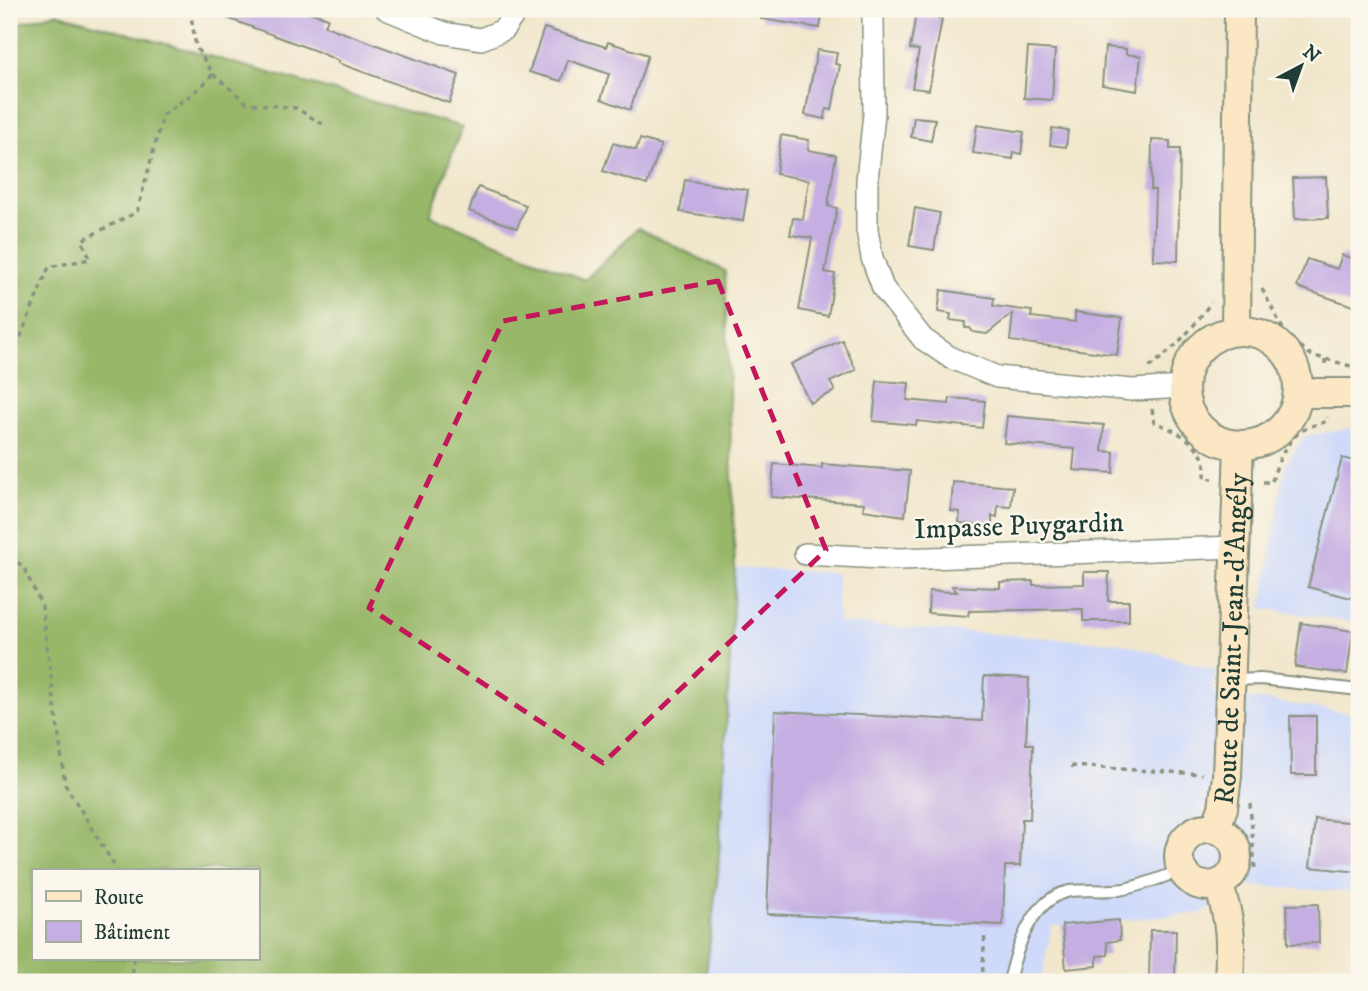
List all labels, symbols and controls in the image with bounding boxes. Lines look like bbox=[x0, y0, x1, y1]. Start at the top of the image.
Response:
north arrow bbox=[1266, 32, 1336, 102]
text: N bbox=[1298, 41, 1325, 68]
street label: Route de Saint-Jean-d'Angély bbox=[1206, 472, 1256, 807]
street label: Impasse Puygardin bbox=[914, 505, 1125, 547]
legend bbox=[32, 869, 259, 960]
text: Route bbox=[94, 885, 144, 911]
text: Bâtiment bbox=[94, 920, 171, 946]

